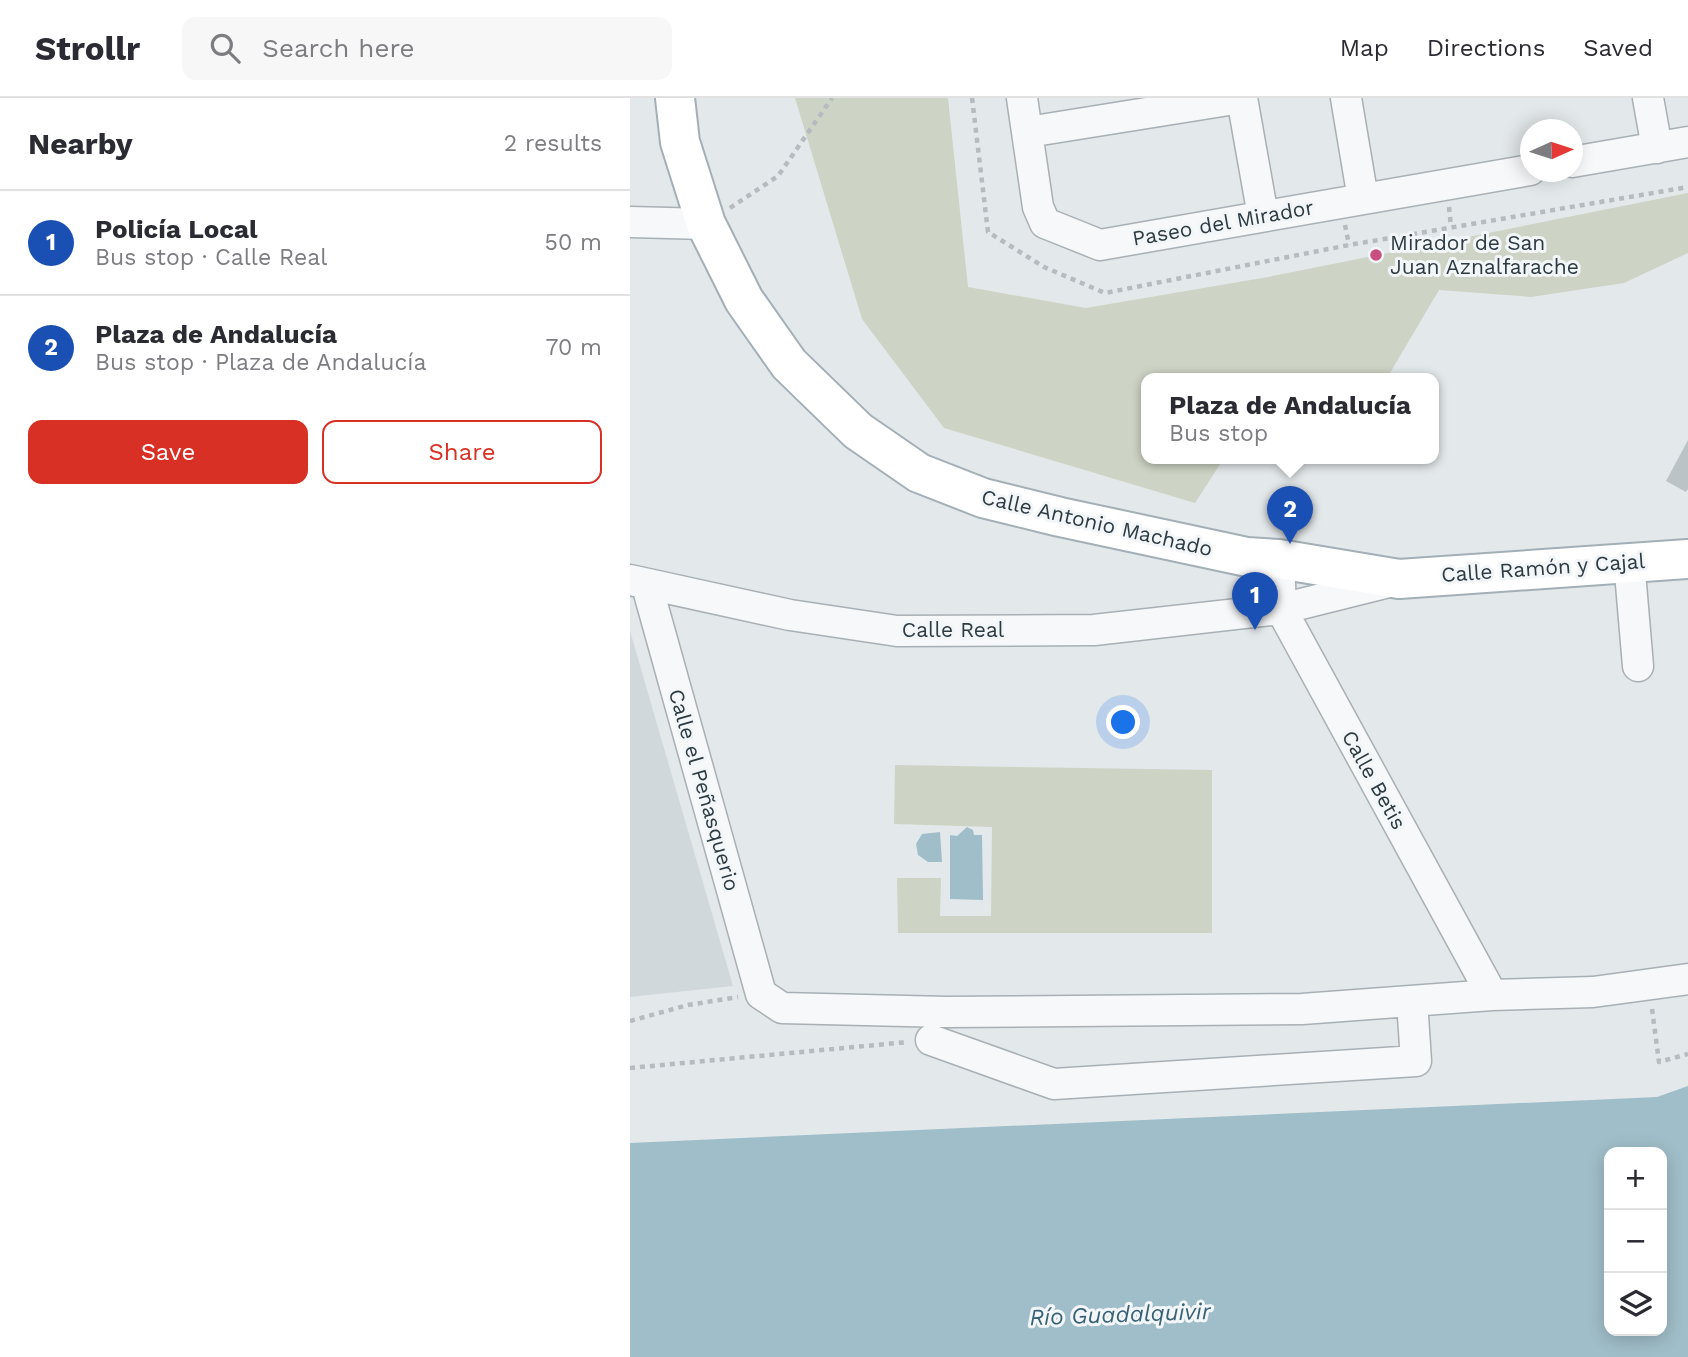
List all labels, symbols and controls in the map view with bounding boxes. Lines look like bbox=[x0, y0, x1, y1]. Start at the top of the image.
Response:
search box bbox=[182, 17, 672, 80]
text: Strollr bbox=[35, 29, 140, 68]
icon: search bbox=[206, 29, 244, 67]
text: Search here bbox=[262, 33, 415, 63]
text: Map bbox=[1340, 34, 1389, 62]
text: Directions bbox=[1427, 34, 1545, 62]
text: Saved bbox=[1583, 34, 1653, 62]
north arrow bbox=[1520, 119, 1583, 182]
text: Nearby bbox=[28, 126, 133, 161]
text: 2 results bbox=[504, 130, 602, 157]
street label: Paseo del Mirador bbox=[1130, 194, 1316, 251]
text: Policía Local bbox=[95, 214, 258, 244]
text: 1 bbox=[46, 229, 56, 256]
text: 50 m bbox=[545, 229, 602, 256]
place label: Mirador de San Juan Aznalfarache bbox=[1390, 230, 1579, 279]
text: Bus stop · Calle Real bbox=[95, 244, 327, 271]
marker: Mirador de San Juan Aznalfarache bbox=[1368, 247, 1384, 263]
text: Plaza de Andalucía bbox=[95, 319, 337, 349]
text: 2 bbox=[44, 334, 58, 361]
text: 70 m bbox=[545, 334, 602, 361]
text: Bus stop · Plaza de Andalucía bbox=[95, 349, 426, 376]
popup bbox=[1141, 373, 1439, 464]
text: Plaza de Andalucía bbox=[1169, 390, 1411, 420]
button: Save bbox=[28, 420, 308, 484]
button: Share bbox=[322, 420, 602, 484]
text: Bus stop bbox=[1169, 420, 1268, 447]
street label: Calle Antonio Machado bbox=[979, 484, 1215, 561]
pin: 2 bbox=[1267, 486, 1313, 544]
street label: Calle Ramón y Cajal bbox=[1440, 548, 1646, 587]
pin: 1 bbox=[1232, 572, 1278, 630]
street label: Calle Real bbox=[902, 617, 1005, 642]
street label: Calle el Peñasquerio bbox=[664, 686, 745, 894]
your location bbox=[1106, 705, 1140, 739]
street label: Calle Betis bbox=[1337, 726, 1412, 834]
map controls bbox=[1604, 1147, 1667, 1336]
button: + bbox=[1604, 1147, 1667, 1210]
button: − bbox=[1604, 1210, 1667, 1273]
button: layers bbox=[1604, 1273, 1667, 1336]
water label: Río Guadalquivir bbox=[1029, 1298, 1212, 1331]

